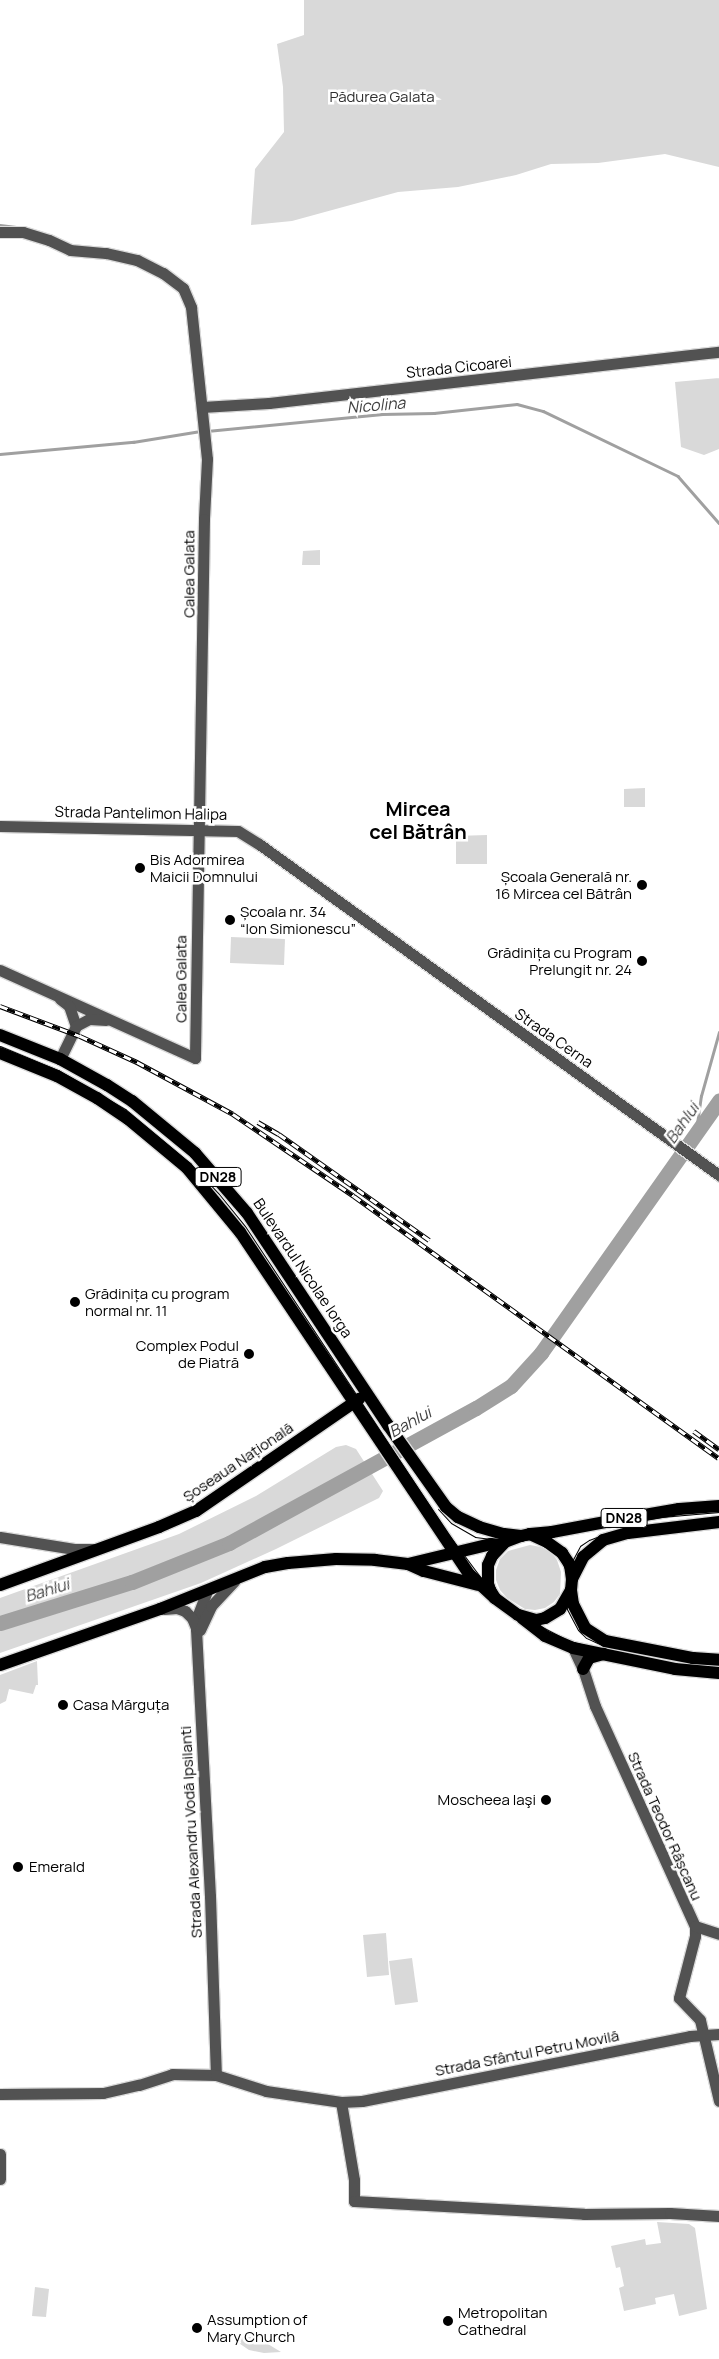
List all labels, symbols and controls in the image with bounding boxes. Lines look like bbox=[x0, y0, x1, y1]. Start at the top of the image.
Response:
park label: Pădurea Galata bbox=[329, 88, 435, 106]
street label: Strada Cicoarei bbox=[405, 353, 513, 381]
water label: Nicolina bbox=[346, 393, 406, 417]
street label: Calea Galata bbox=[180, 530, 198, 618]
district label: Mircea cel Bătrân bbox=[369, 797, 467, 844]
street label: Strada Pantelimon Halipa bbox=[55, 802, 227, 824]
place label: Bis Adormirea Maicii Domnului bbox=[150, 850, 258, 885]
marker: Bis Adormirea Maicii Domnului bbox=[134, 862, 146, 874]
place label: Școala Generală nr. 16 Mircea cel Bătrân bbox=[495, 867, 632, 902]
marker: Școala Generală nr. 16 Mircea cel Bătrân bbox=[636, 879, 648, 891]
place label: Școala nr. 34 “Ion Simionescu” bbox=[240, 902, 356, 937]
marker: Școala nr. 34 “Ion Simionescu” bbox=[224, 914, 236, 926]
street label: Calea Galata bbox=[172, 935, 190, 1023]
place label: Grădinița cu Program Prelungit nr. 24 bbox=[487, 943, 632, 978]
marker: Grădinița cu Program Prelungit nr. 24 bbox=[636, 955, 648, 967]
street label: Strada Cerna bbox=[512, 1005, 596, 1071]
water label: Bahlui bbox=[661, 1099, 703, 1147]
road number: DN28 bbox=[194, 1166, 242, 1188]
street label: Bulevardul Nicolae Iorga bbox=[250, 1195, 356, 1341]
place label: Grădinița cu program normal nr. 11 bbox=[85, 1284, 229, 1319]
marker: Grădinița cu program normal nr. 11 bbox=[69, 1296, 81, 1308]
place label: Complex Podul de Piatră bbox=[136, 1336, 239, 1371]
marker: Complex Podul de Piatră bbox=[243, 1348, 255, 1360]
water label: Bahlui bbox=[386, 1403, 434, 1441]
street label: Șoseaua Națională bbox=[179, 1418, 297, 1506]
road number: DN28 bbox=[600, 1506, 648, 1530]
water label: Bahlui bbox=[23, 1574, 71, 1606]
place label: Casa Mărguța bbox=[73, 1696, 169, 1714]
marker: Casa Mărguța bbox=[57, 1699, 69, 1711]
street label: Strada Alexandru Vodă Ipsilanti bbox=[176, 1725, 206, 1939]
street label: Strada Teodor Râșcanu bbox=[624, 1749, 706, 1903]
place label: Moscheea Iaşi bbox=[438, 1791, 536, 1809]
marker: Moscheea Iaşi bbox=[540, 1794, 552, 1806]
place label: Emerald bbox=[29, 1858, 85, 1876]
marker: Emerald bbox=[11, 1860, 25, 1874]
street label: Strada Sfântul Petru Movilă bbox=[433, 2026, 621, 2080]
place label: Metropolitan Cathedral bbox=[458, 2303, 548, 2338]
place label: Assumption of Mary Church bbox=[207, 2310, 307, 2345]
marker: Metropolitan Cathedral bbox=[442, 2315, 454, 2327]
marker: Assumption of Mary Church bbox=[191, 2322, 203, 2334]

